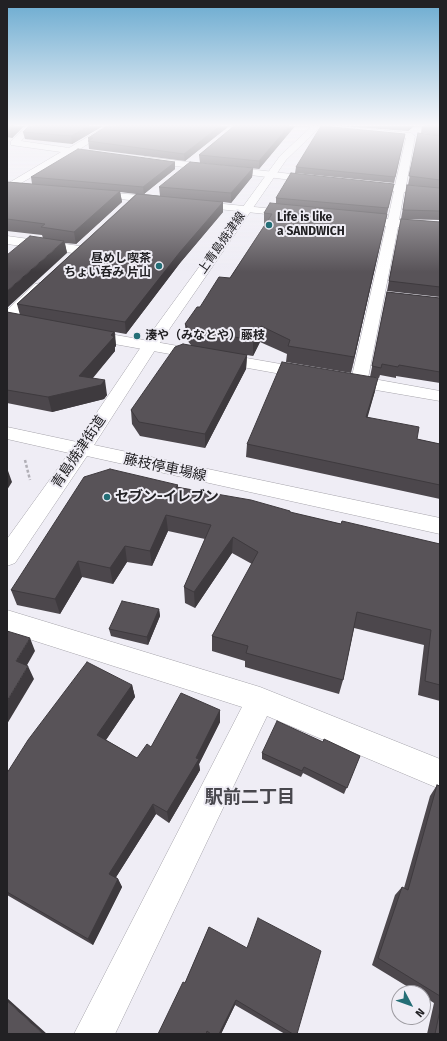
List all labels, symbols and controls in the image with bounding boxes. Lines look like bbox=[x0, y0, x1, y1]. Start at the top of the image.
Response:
street label: 上青島焼津線 bbox=[195, 209, 249, 277]
place label: Life is like a SANDWICH bbox=[277, 211, 345, 239]
marker: Life is like a SANDWICH bbox=[264, 220, 274, 230]
place label: 昼めし喫茶 ちょい呑み 片山 bbox=[64, 252, 151, 280]
marker: 昼めし喫茶 ちょい呑み 片山 bbox=[154, 261, 164, 271]
place label: 湊や（みなとや）藤枝 bbox=[145, 329, 265, 343]
marker: 湊や（みなとや）藤枝 bbox=[132, 331, 142, 341]
street label: 青島焼津街道 bbox=[49, 412, 109, 492]
street label: 藤枝停車場線 bbox=[122, 451, 208, 485]
place label: セブン-イレブン bbox=[115, 489, 219, 505]
marker: セブン-イレブン bbox=[102, 492, 112, 502]
district label: 駅前二丁目 bbox=[205, 787, 295, 809]
north arrow bbox=[391, 985, 431, 1025]
text: N bbox=[412, 1006, 427, 1020]

